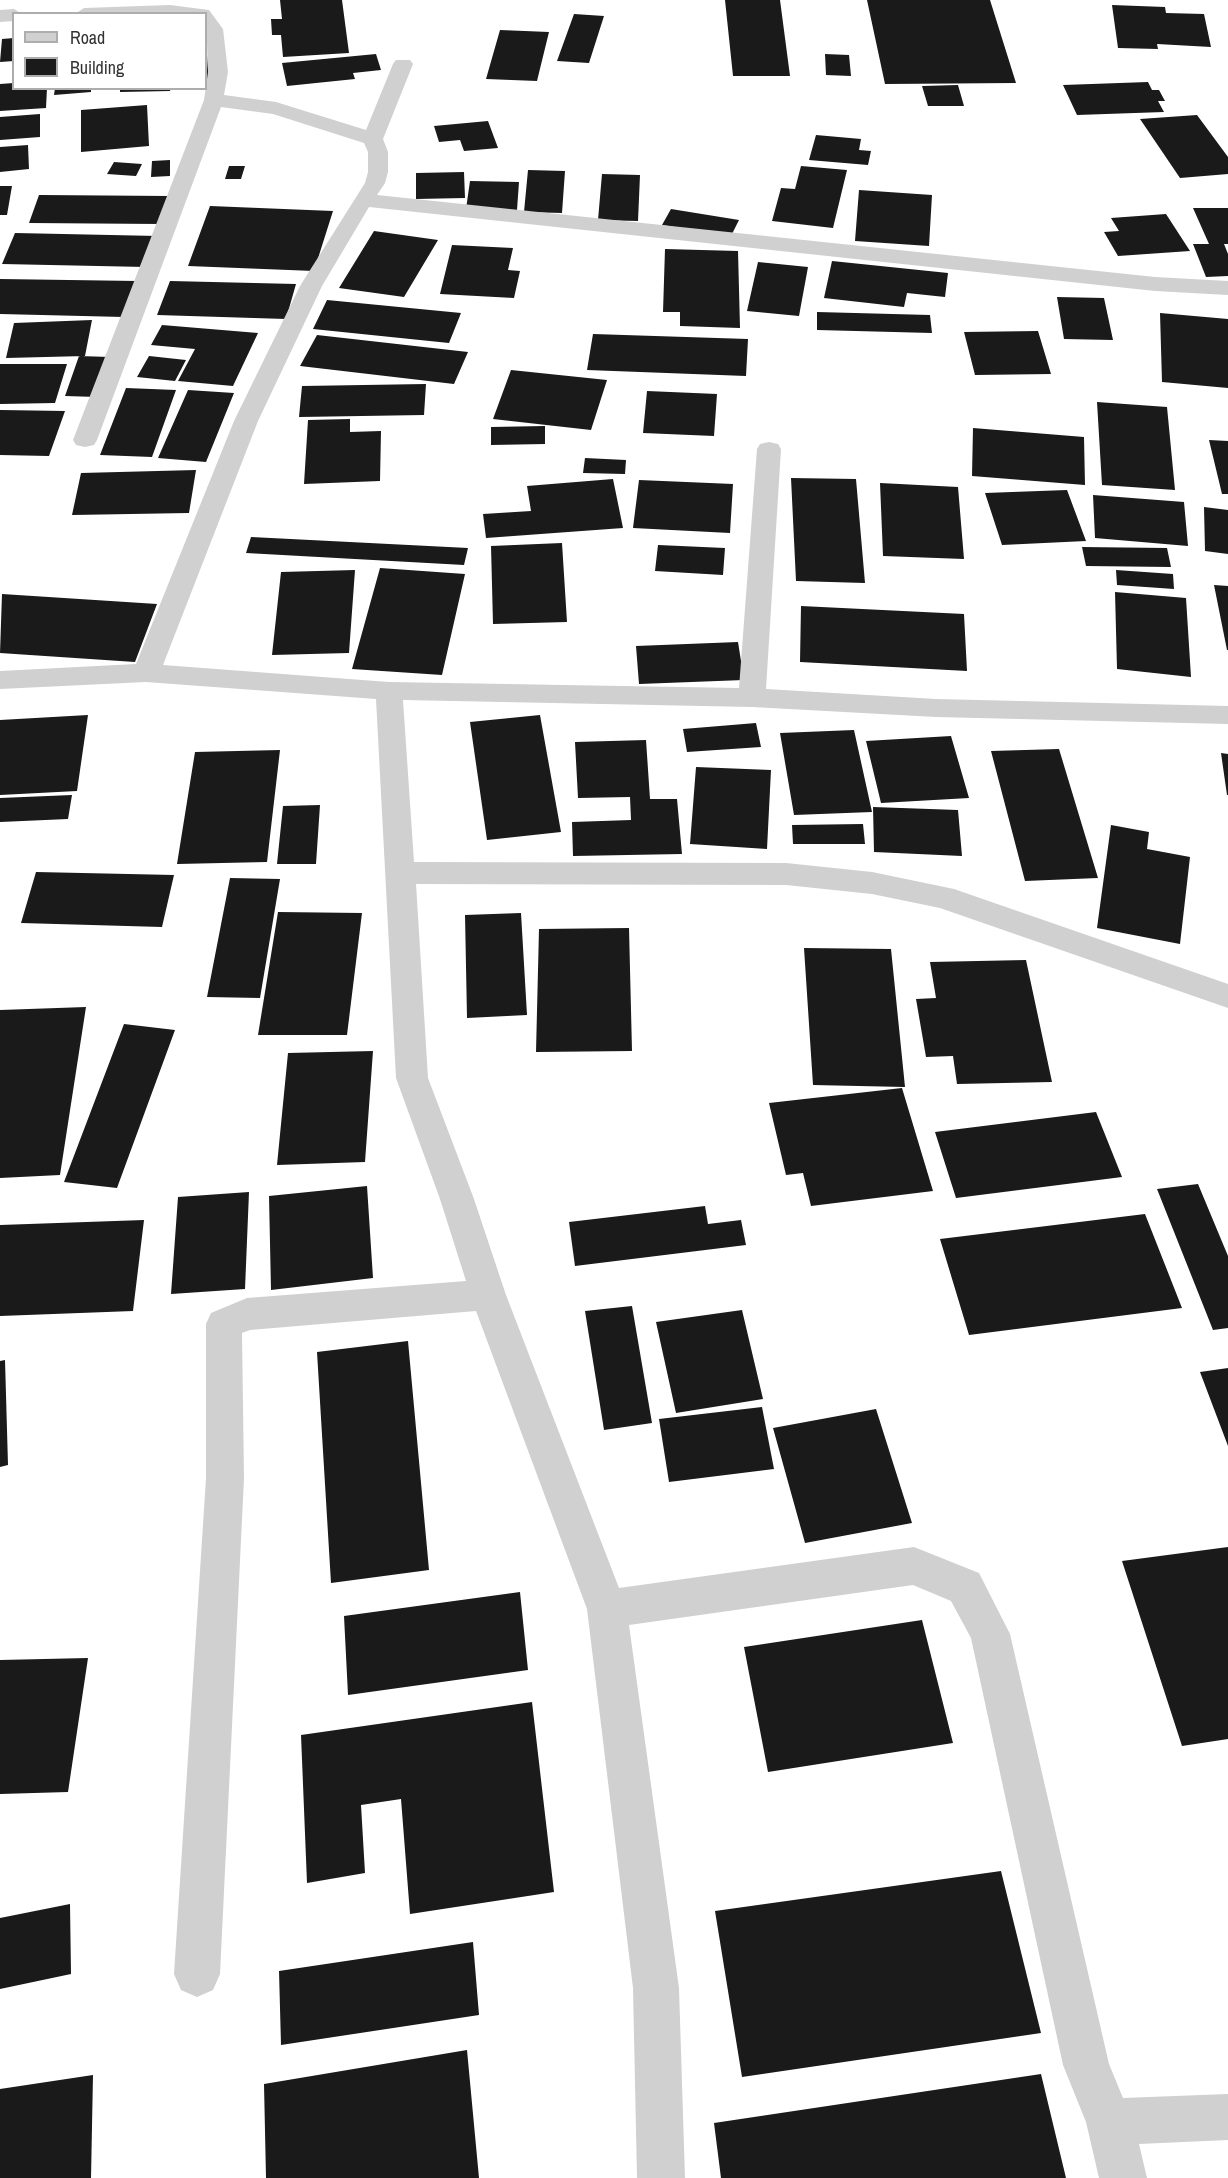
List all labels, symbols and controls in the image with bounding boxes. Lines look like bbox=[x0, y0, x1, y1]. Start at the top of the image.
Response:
legend bbox=[12, 12, 207, 90]
text: Road bbox=[70, 25, 105, 50]
text: Building bbox=[70, 55, 124, 80]

